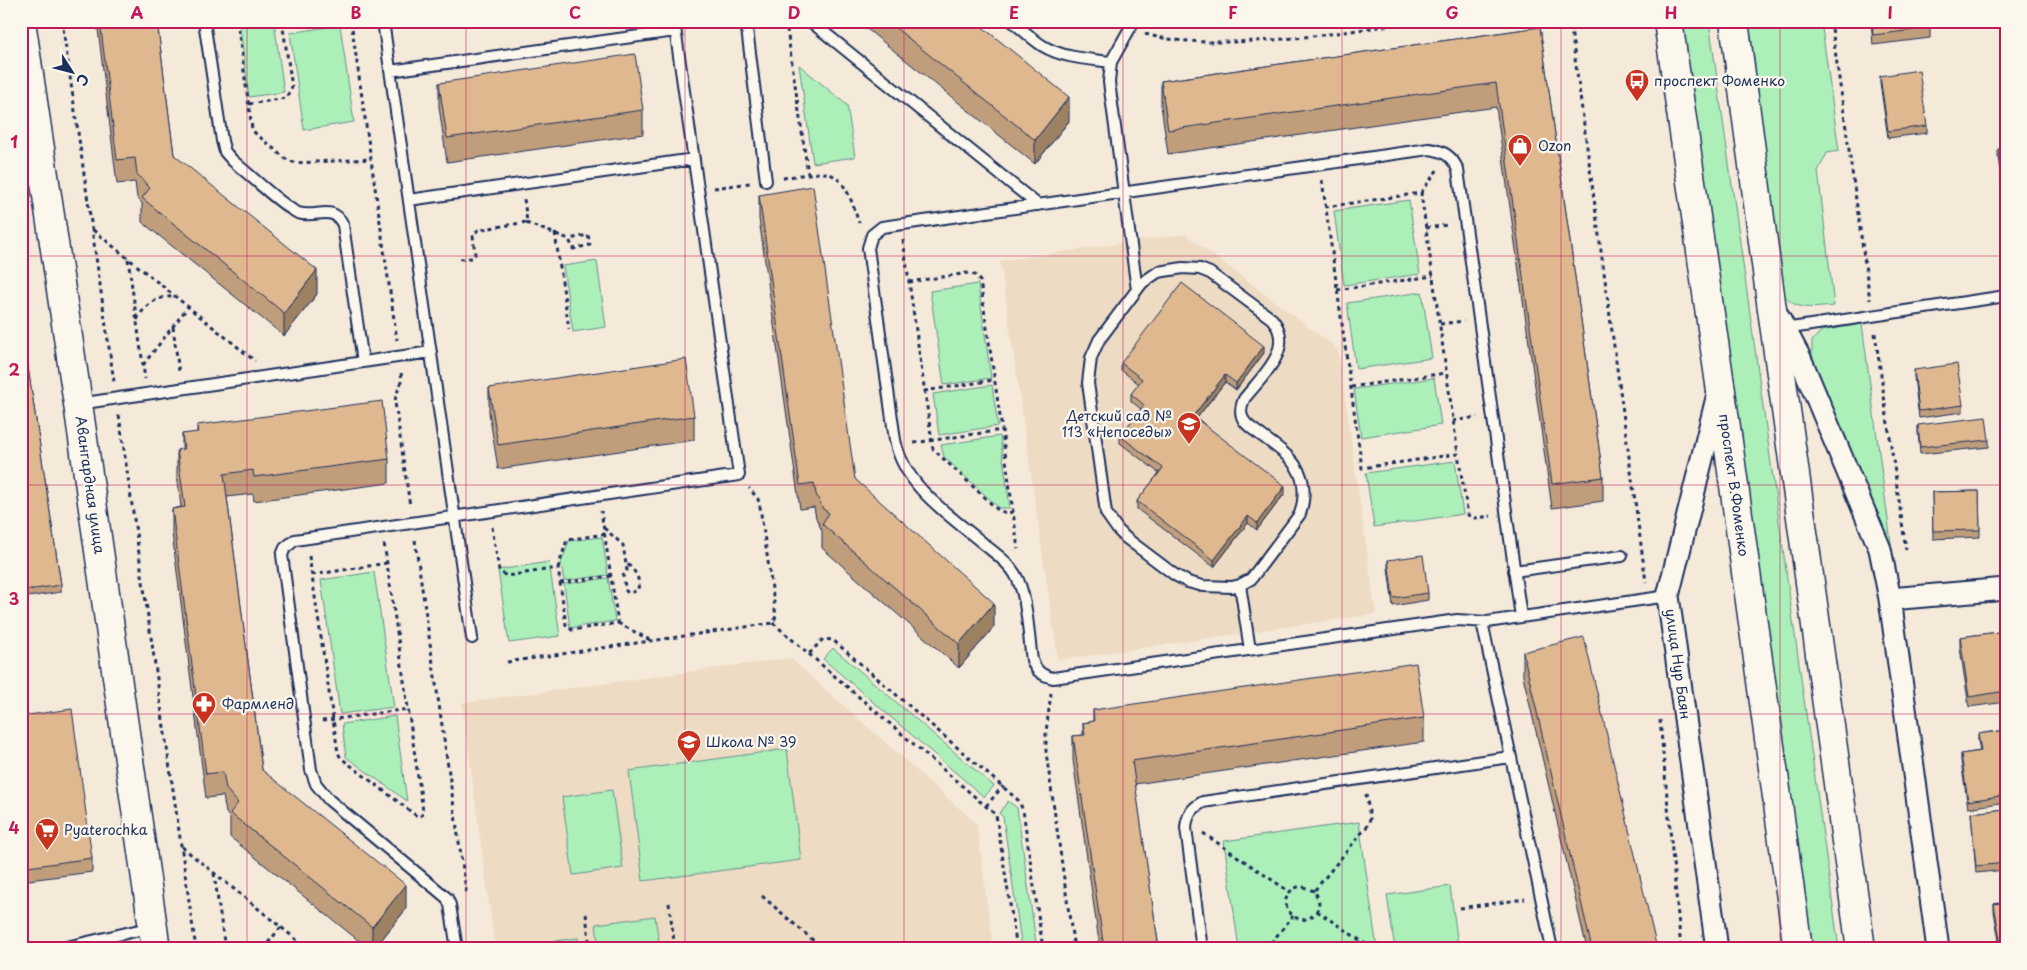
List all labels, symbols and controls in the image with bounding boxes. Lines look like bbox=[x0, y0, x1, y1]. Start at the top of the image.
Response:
text: A bbox=[131, 0, 144, 24]
text: B bbox=[351, 0, 362, 24]
text: C bbox=[569, 0, 581, 24]
text: D bbox=[788, 0, 800, 24]
text: E bbox=[1009, 0, 1019, 24]
text: F bbox=[1228, 0, 1238, 24]
text: G bbox=[1445, 0, 1459, 24]
text: H bbox=[1665, 0, 1677, 24]
text: I bbox=[1887, 0, 1893, 24]
north arrow bbox=[48, 48, 98, 98]
bus stop icon: проспект Фоменко bbox=[1624, 68, 1650, 102]
text: С bbox=[71, 70, 95, 90]
place label: проспект Фоменко bbox=[1654, 70, 1785, 91]
text: 1 bbox=[10, 129, 18, 153]
shop icon: Ozon bbox=[1507, 133, 1533, 167]
place label: Ozon bbox=[1538, 135, 1571, 156]
text: 2 bbox=[8, 357, 20, 381]
place label: Детский сад № 113 «Непоседы» bbox=[1062, 405, 1172, 442]
school or university icon: Детский сад № 113 «Непоседы» bbox=[1176, 411, 1202, 445]
street label: проспект В.Фоменко bbox=[1714, 412, 1755, 558]
street label: Авангардная улица bbox=[70, 415, 111, 555]
text: 3 bbox=[9, 586, 19, 610]
street label: улица Нур Баян bbox=[1660, 607, 1697, 721]
pharmacy icon: Фармленд bbox=[191, 691, 217, 725]
place label: Фармленд bbox=[222, 693, 294, 714]
school or university icon: Школа № 39 bbox=[676, 729, 702, 763]
place label: Школа № 39 bbox=[706, 731, 797, 752]
text: 4 bbox=[9, 815, 20, 839]
supermarket icon: Pyaterochka bbox=[34, 817, 60, 851]
place label: Pyaterochka bbox=[64, 819, 148, 840]

